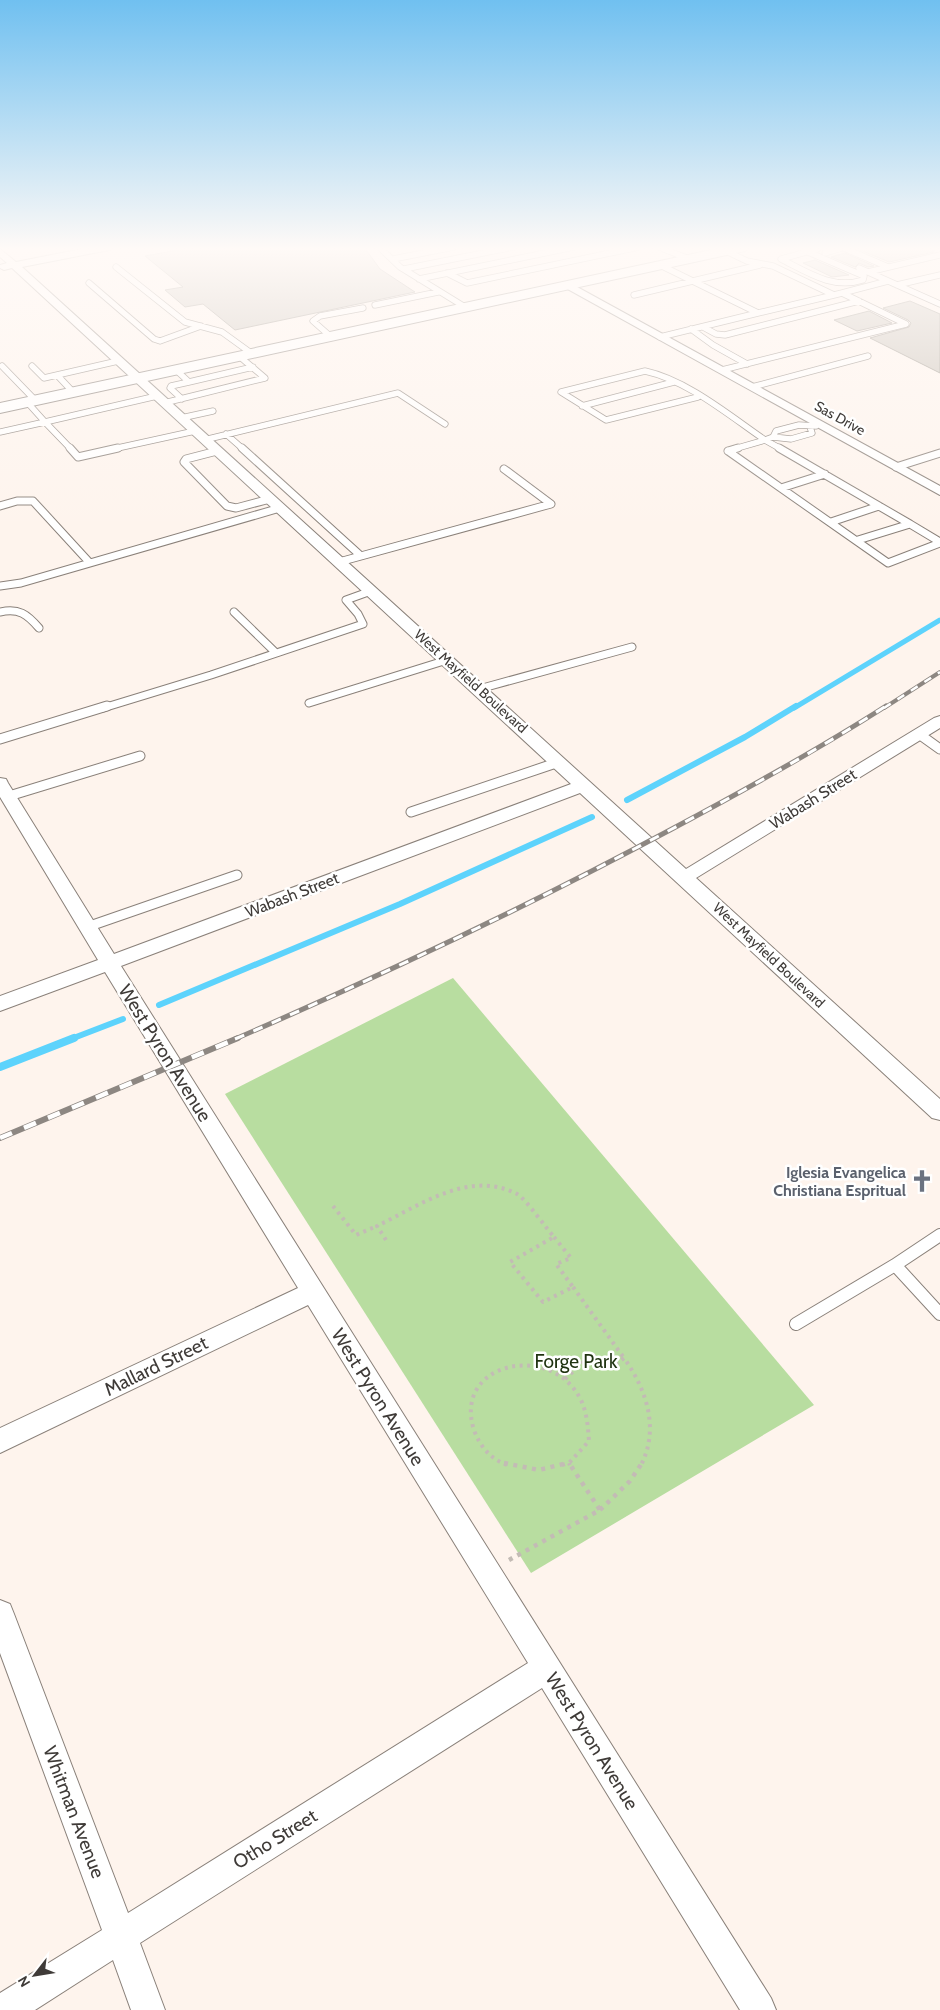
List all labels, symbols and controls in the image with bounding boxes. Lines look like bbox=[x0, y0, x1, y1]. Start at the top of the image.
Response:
street label: Sas Drive bbox=[811, 397, 869, 439]
street label: West Mayfield Boulevard bbox=[411, 625, 531, 737]
street label: Wabash Street bbox=[766, 764, 860, 833]
street label: Wabash Street bbox=[242, 868, 342, 922]
street label: West Mayfield Boulevard bbox=[709, 898, 829, 1012]
street label: West Pyron Avenue bbox=[114, 980, 217, 1126]
place label: Iglesia Evangelica Christiana Espritual bbox=[773, 1163, 906, 1200]
church icon: Iglesia Evangelica Christiana Espritual bbox=[909, 1168, 935, 1194]
street label: West Pyron Avenue bbox=[327, 1324, 430, 1470]
street label: Mallard Street bbox=[101, 1331, 212, 1401]
park label: Forge Park bbox=[534, 1350, 618, 1373]
street label: West Pyron Avenue bbox=[541, 1668, 644, 1814]
street label: Whitman Avenue bbox=[38, 1743, 110, 1882]
street label: Otho Street bbox=[229, 1804, 322, 1874]
north arrow bbox=[10, 1950, 60, 2000]
text: N bbox=[14, 1973, 34, 1991]

